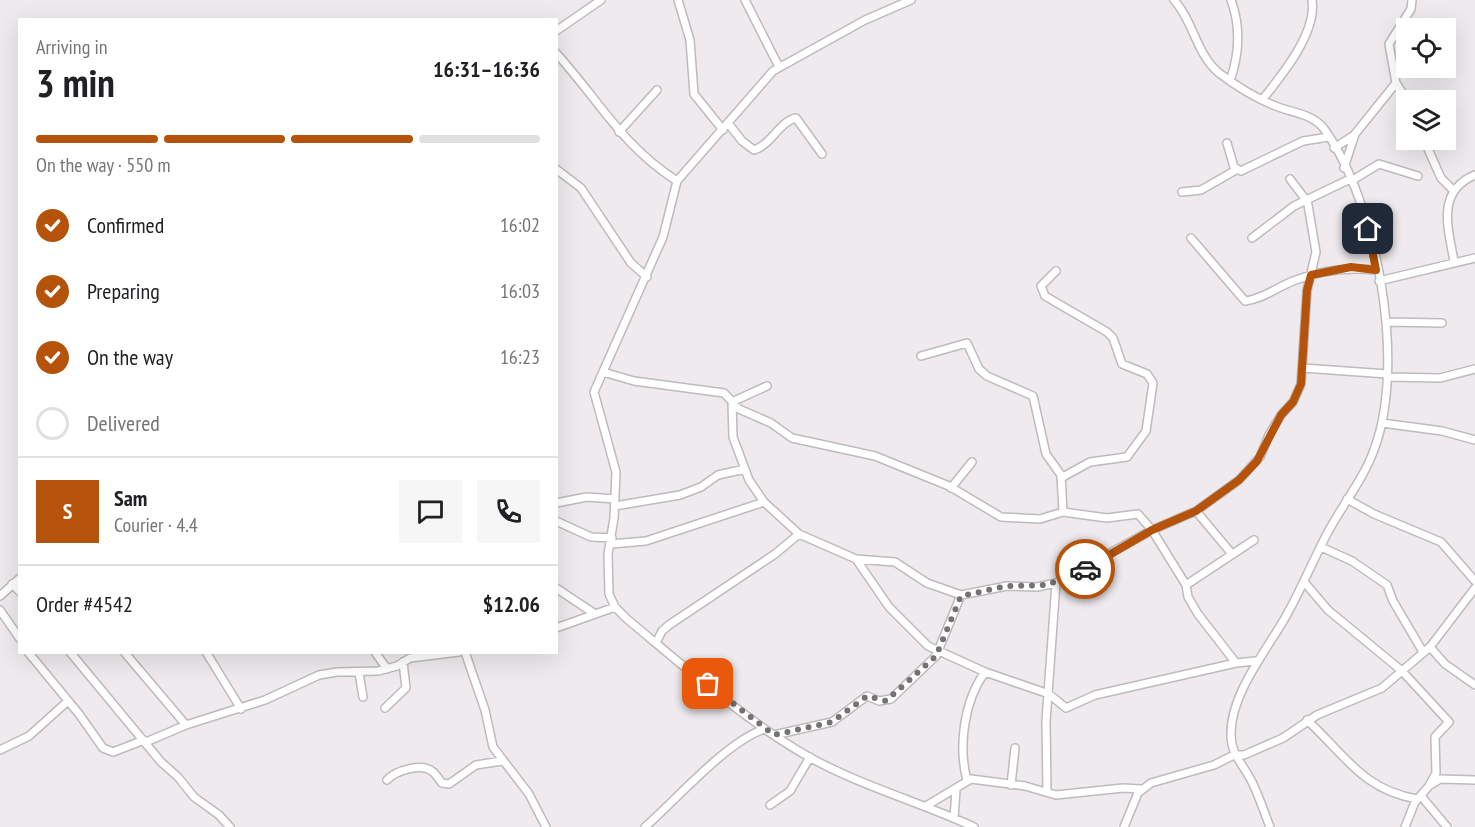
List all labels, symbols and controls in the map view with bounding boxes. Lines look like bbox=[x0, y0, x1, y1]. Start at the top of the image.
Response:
map controls bbox=[1396, 18, 1456, 150]
button: locate bbox=[1396, 18, 1456, 78]
text: Arriving in bbox=[36, 34, 108, 60]
text: 16:31–16:36 bbox=[433, 55, 540, 83]
text: 3 min bbox=[36, 57, 115, 108]
button: layers bbox=[1396, 90, 1456, 150]
text: On the way · 550 m bbox=[36, 152, 171, 178]
pin bbox=[1342, 203, 1393, 254]
icon: check bbox=[36, 209, 69, 242]
text: Confirmed bbox=[87, 211, 164, 239]
text: 16:02 bbox=[500, 212, 540, 238]
icon: home bbox=[1351, 212, 1384, 245]
icon: check bbox=[36, 275, 69, 308]
text: Preparing bbox=[87, 277, 160, 305]
text: 16:03 bbox=[500, 278, 540, 304]
icon: check bbox=[36, 341, 69, 374]
text: On the way bbox=[87, 343, 173, 371]
text: 16:23 bbox=[500, 344, 540, 370]
text: Delivered bbox=[87, 409, 160, 437]
button: chat bbox=[399, 480, 462, 543]
button: phone bbox=[477, 480, 540, 543]
text: Sam bbox=[114, 484, 147, 512]
text: S bbox=[63, 497, 72, 525]
text: Courier · 4.4 bbox=[114, 512, 198, 538]
courier bbox=[1055, 539, 1115, 599]
icon: car bbox=[1069, 553, 1102, 586]
text: Order #4542 bbox=[36, 590, 133, 618]
text: $12.06 bbox=[483, 590, 540, 618]
pin bbox=[682, 658, 733, 709]
icon: bag bbox=[691, 667, 724, 700]

